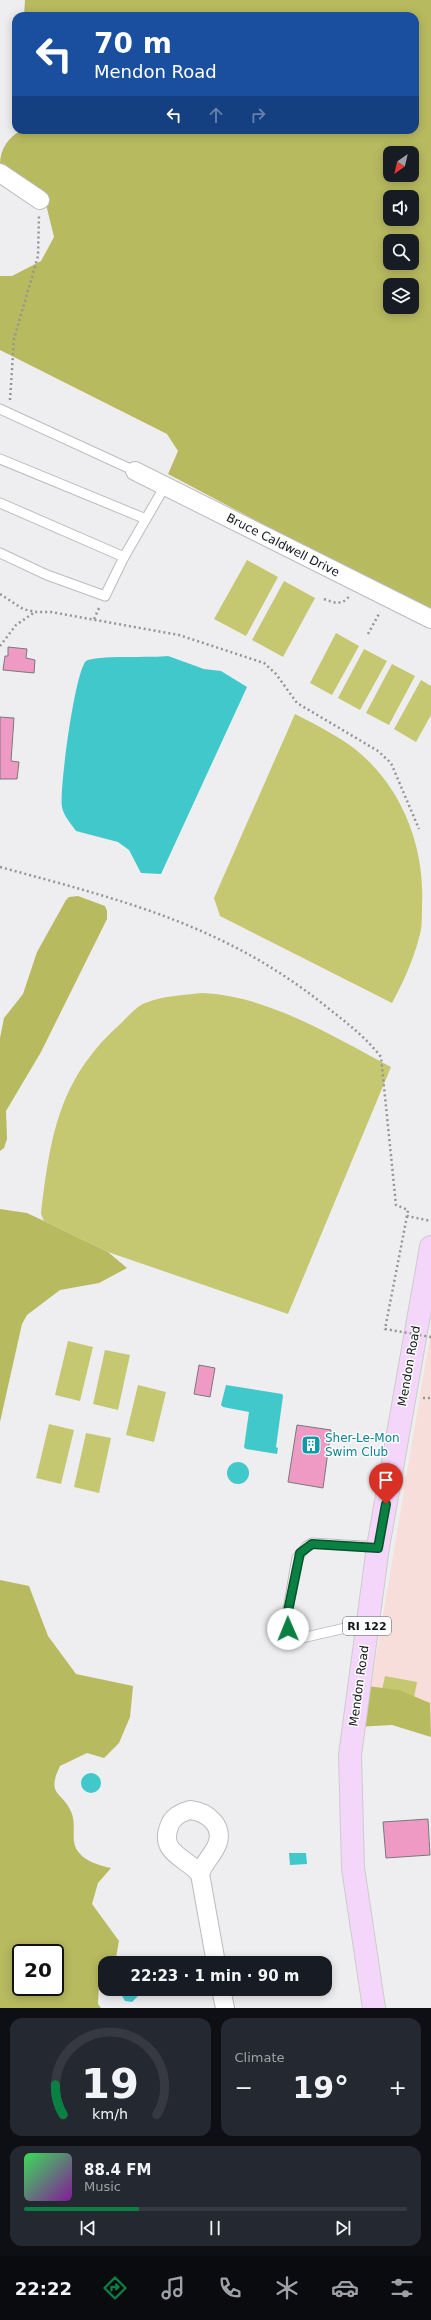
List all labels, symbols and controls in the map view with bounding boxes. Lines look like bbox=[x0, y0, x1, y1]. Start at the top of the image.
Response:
text: 70 m bbox=[94, 27, 172, 60]
icon: left bbox=[28, 28, 80, 80]
text: Mendon Road bbox=[94, 61, 217, 82]
icon: left bbox=[163, 104, 185, 126]
icon: ahead bbox=[205, 104, 227, 126]
icon: right bbox=[247, 104, 269, 126]
north arrow bbox=[383, 146, 419, 182]
map controls bbox=[383, 146, 419, 314]
button: sound bbox=[383, 190, 419, 226]
button: search bbox=[383, 234, 419, 270]
button: layers bbox=[383, 278, 419, 314]
street label: Bruce Caldwell Drive bbox=[224, 510, 342, 580]
street label: Mendon Road bbox=[395, 1324, 423, 1408]
place label: Sher-Le-Mon Swim Club bbox=[325, 1431, 400, 1459]
building icon: Sher-Le-Mon Swim Club bbox=[300, 1434, 322, 1456]
pin bbox=[369, 1463, 403, 1504]
icon: arrive bbox=[375, 1469, 397, 1491]
position arrow bbox=[267, 1608, 309, 1650]
road number: RI 122 bbox=[343, 1617, 391, 1635]
street label: Mendon Road bbox=[346, 1645, 372, 1727]
speed limit sign: 20 bbox=[12, 1944, 64, 1996]
text: 22:23 · 1 min · 90 m bbox=[131, 1967, 299, 1985]
text: Climate bbox=[235, 2050, 285, 2065]
text: 19 bbox=[81, 2059, 139, 2108]
text: 19° bbox=[292, 2070, 349, 2105]
text: − bbox=[235, 2075, 253, 2100]
text: + bbox=[389, 2075, 407, 2100]
text: km/h bbox=[92, 2106, 128, 2122]
text: 88.4 FM bbox=[84, 2161, 151, 2179]
text: Music bbox=[84, 2179, 121, 2194]
icon: previous bbox=[77, 2217, 99, 2239]
icon: pause bbox=[204, 2217, 226, 2239]
icon: next bbox=[332, 2217, 354, 2239]
icon: directions bbox=[101, 2274, 129, 2302]
icon: music bbox=[159, 2274, 187, 2302]
icon: phone bbox=[216, 2274, 244, 2302]
icon: climate bbox=[273, 2274, 301, 2302]
icon: car bbox=[331, 2274, 359, 2302]
icon: filters bbox=[388, 2274, 416, 2302]
text: 22:22 bbox=[15, 2278, 72, 2299]

